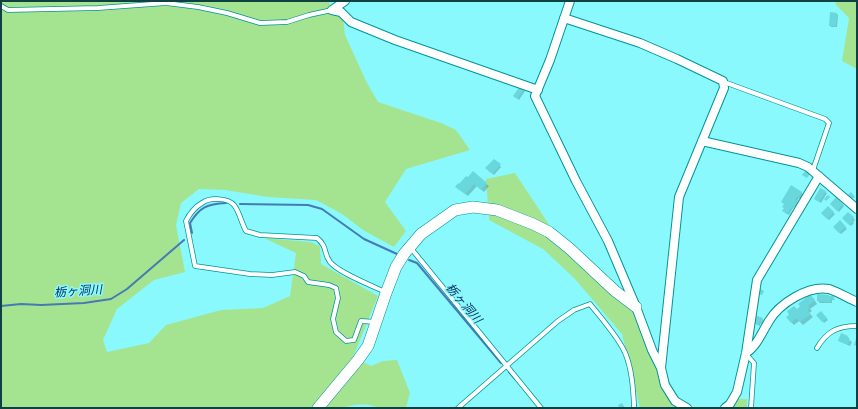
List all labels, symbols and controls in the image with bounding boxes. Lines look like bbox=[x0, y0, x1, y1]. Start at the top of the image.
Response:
water label: 栃ヶ洞川 bbox=[442, 281, 484, 327]
water label: 栃ヶ洞川 bbox=[54, 283, 102, 301]

